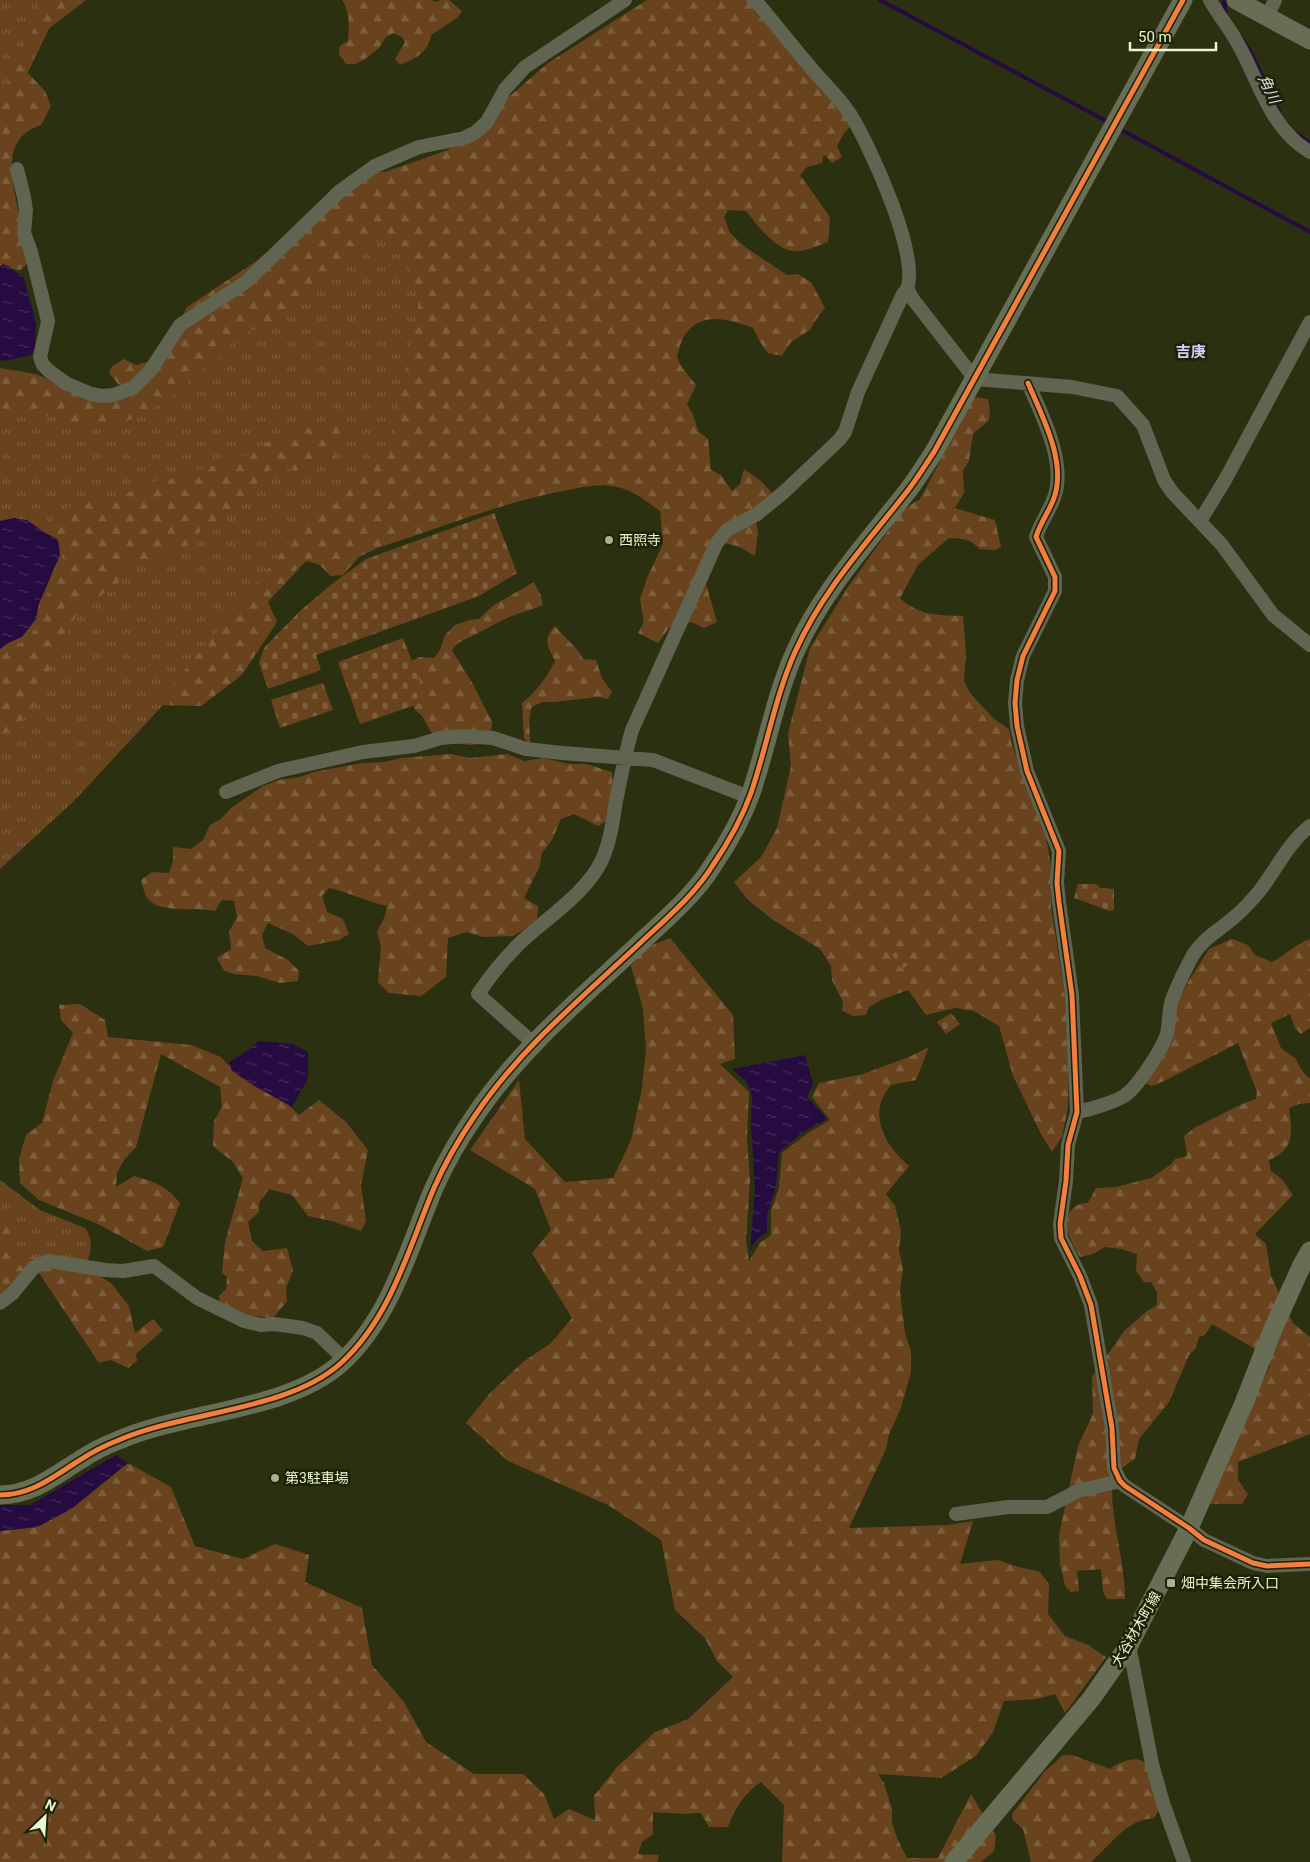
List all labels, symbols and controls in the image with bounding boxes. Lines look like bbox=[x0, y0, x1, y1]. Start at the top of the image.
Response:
scale bar bbox=[1130, 20, 1216, 52]
text: 50 m bbox=[1138, 28, 1172, 46]
water label: 角川 bbox=[1254, 72, 1285, 108]
district label: 吉庚 bbox=[1176, 343, 1206, 361]
place label: 西照寺 bbox=[619, 532, 661, 548]
marker: 西照寺 bbox=[603, 534, 615, 546]
place label: 第3駐車場 bbox=[285, 1470, 349, 1486]
marker: 第3駐車場 bbox=[269, 1472, 281, 1484]
place label: 畑中集会所入口 bbox=[1181, 1575, 1279, 1591]
marker: 畑中集会所入口 bbox=[1165, 1577, 1177, 1589]
street label: 大谷材木町線 bbox=[1108, 1589, 1164, 1669]
north arrow bbox=[20, 1792, 70, 1842]
text: N bbox=[43, 1796, 58, 1815]

